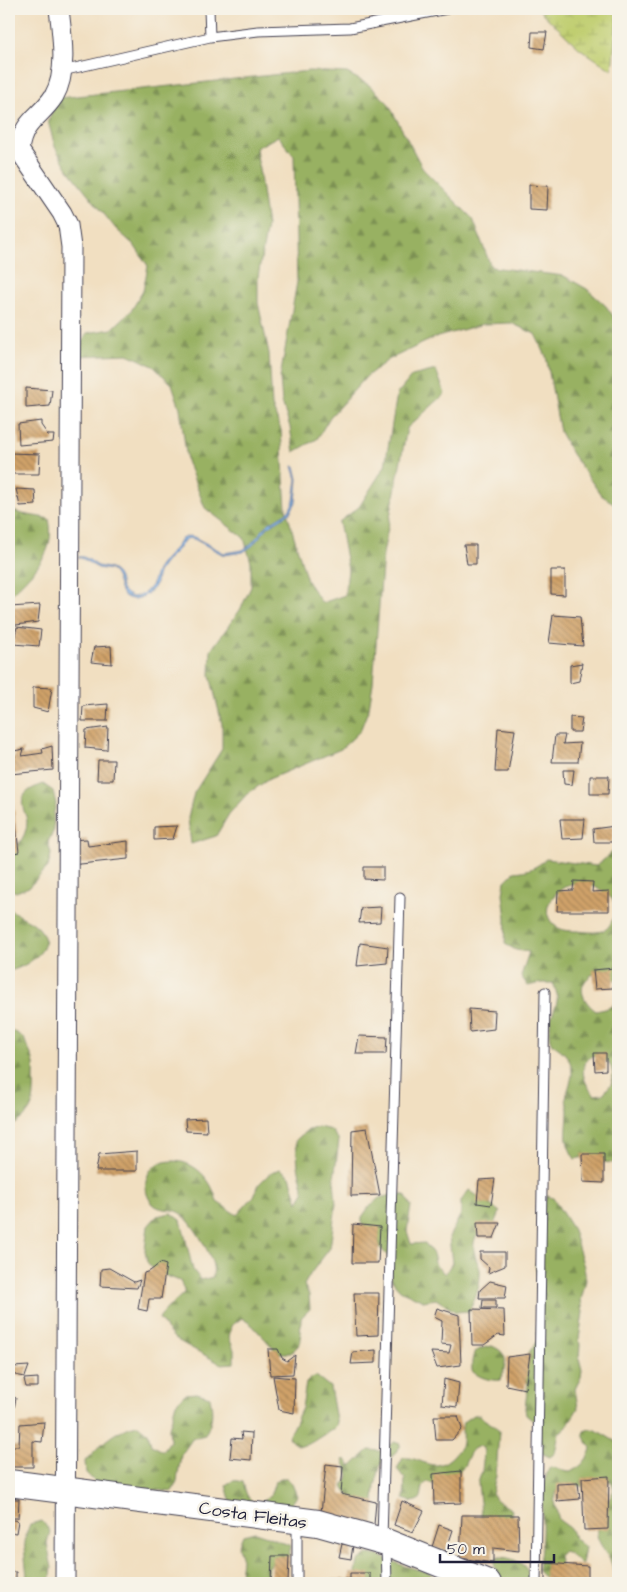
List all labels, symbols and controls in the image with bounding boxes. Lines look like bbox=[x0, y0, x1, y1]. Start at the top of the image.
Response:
street label: Costa Fleitas bbox=[197, 1496, 309, 1535]
scale bar bbox=[440, 1532, 553, 1564]
text: 50 m bbox=[447, 1539, 485, 1560]

